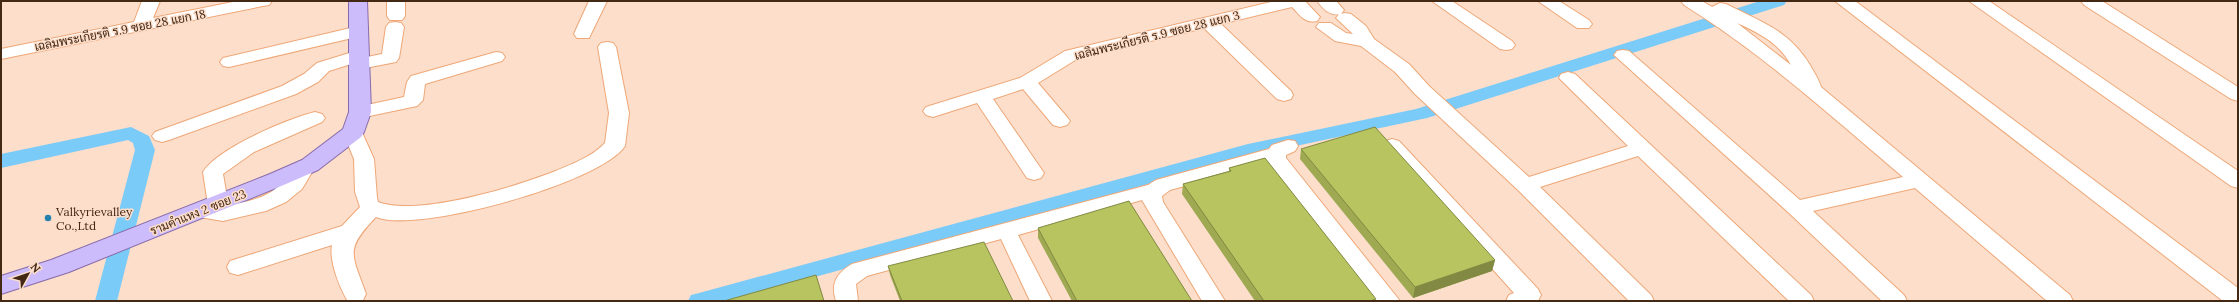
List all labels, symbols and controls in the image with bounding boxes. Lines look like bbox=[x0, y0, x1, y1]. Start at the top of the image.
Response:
street label: เฉลิมพระเกียรติ ร.9 ซอย 28 แยก 18 bbox=[33, 6, 207, 54]
street label: เฉลิมพระเกียรติ ร.9 ซอย 28 แยก 3 bbox=[1073, 7, 1241, 63]
street label: รามคำแหง 2 ซอย 23 bbox=[148, 186, 248, 238]
place label: Valkyrievalley Co.,Ltd bbox=[55, 204, 133, 233]
marker: Valkyrievalley Co.,Ltd bbox=[43, 213, 53, 223]
north arrow bbox=[8, 254, 48, 294]
text: N bbox=[28, 260, 44, 276]

